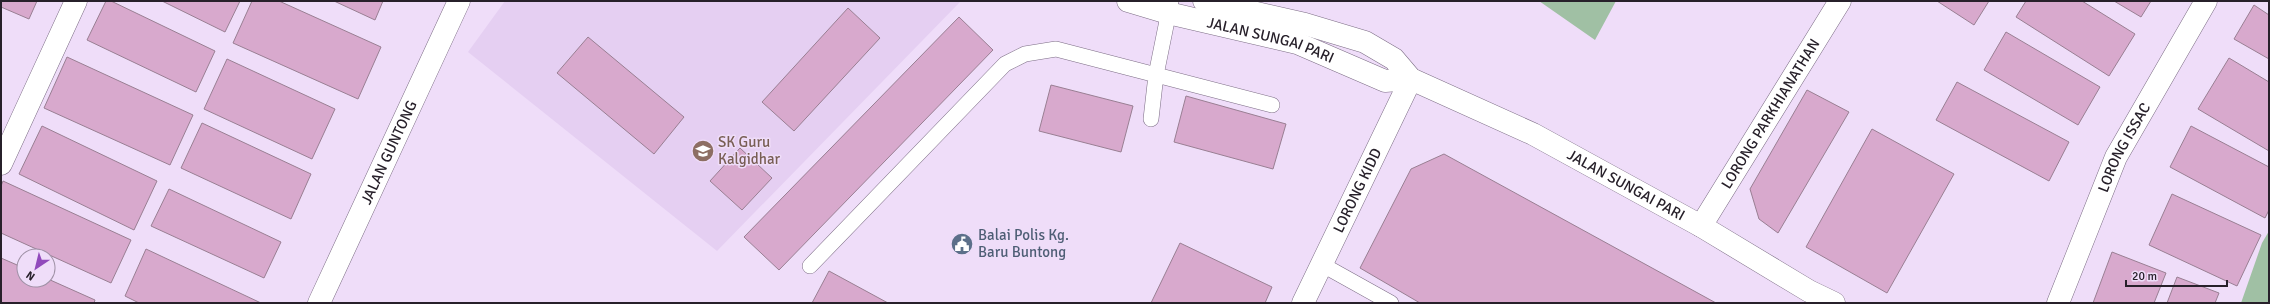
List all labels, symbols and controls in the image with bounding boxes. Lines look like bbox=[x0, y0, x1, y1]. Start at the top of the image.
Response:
street label: JALAN SUNGAI PARI bbox=[1205, 13, 1337, 67]
street label: LORONG PARKHIANATHAN bbox=[1717, 35, 1823, 192]
street label: JALAN GUNTONG bbox=[357, 98, 421, 207]
street label: LORONG ISSAC bbox=[2094, 100, 2154, 195]
place label: SK Guru Kalgidhar bbox=[718, 133, 781, 168]
school or university icon: SK Guru Kalgidhar bbox=[690, 138, 716, 164]
street label: LORONG KIDD bbox=[1329, 145, 1385, 236]
street label: JALAN SUNGAI PARI bbox=[1564, 146, 1688, 224]
place label: Balai Polis Kg. Baru Buntong bbox=[978, 226, 1069, 261]
public building icon: Balai Polis Kg. Baru Buntong bbox=[949, 231, 975, 257]
north arrow bbox=[16, 248, 56, 288]
scale bar bbox=[2126, 262, 2227, 288]
text: N bbox=[24, 268, 37, 283]
text: 20 m bbox=[2132, 269, 2157, 284]

